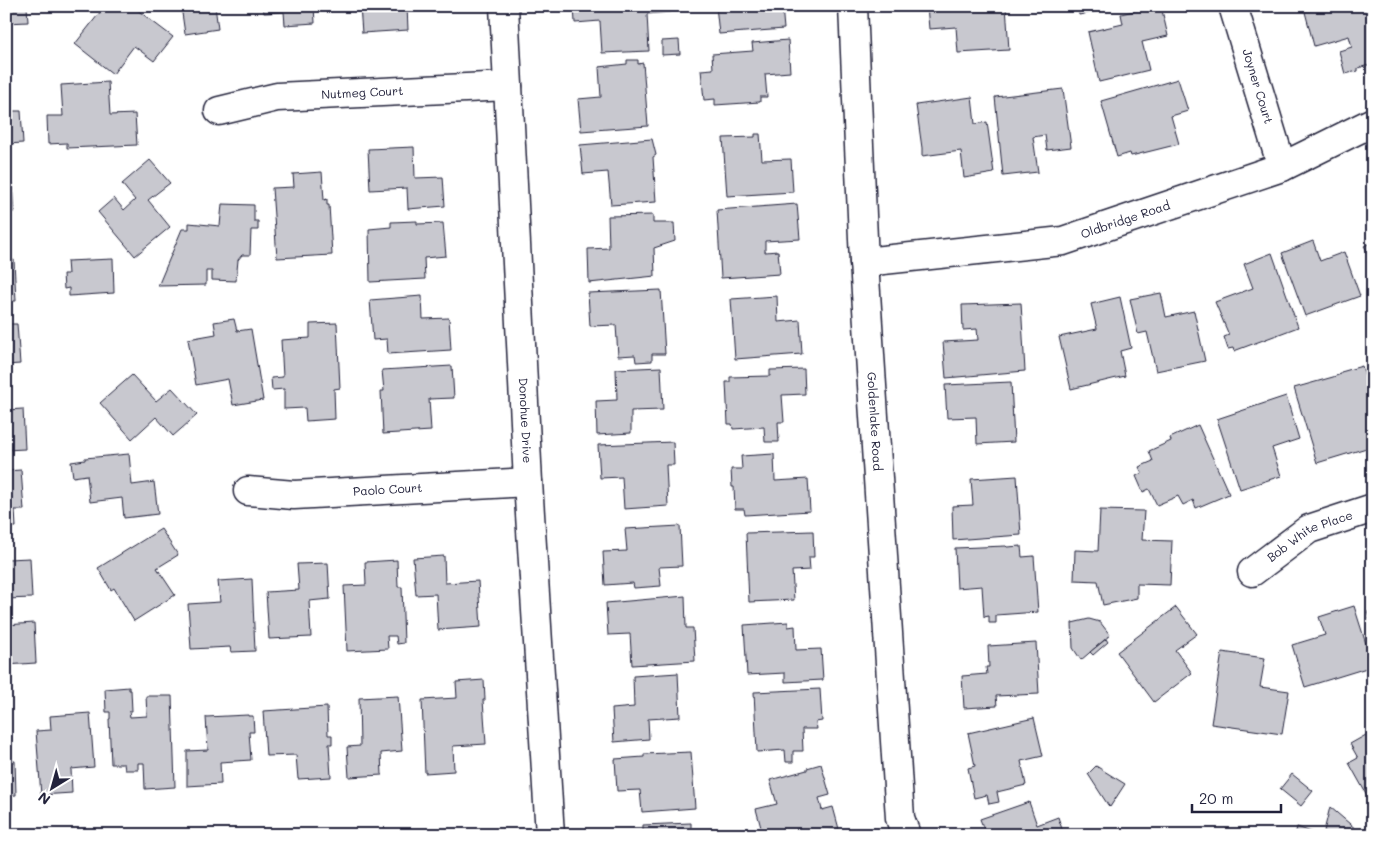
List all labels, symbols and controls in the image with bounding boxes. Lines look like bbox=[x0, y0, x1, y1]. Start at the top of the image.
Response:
street label: Joyner Court bbox=[1239, 47, 1277, 125]
street label: Nutmeg Court bbox=[321, 82, 404, 102]
street label: Oldbridge Road bbox=[1078, 196, 1172, 241]
street label: Goldenlake Road bbox=[864, 372, 887, 472]
street label: Donohue Drive bbox=[516, 377, 536, 464]
street label: Paolo Court bbox=[352, 479, 423, 499]
street label: Bob White Place bbox=[1263, 506, 1355, 565]
north arrow bbox=[28, 764, 78, 814]
scale bar bbox=[1192, 781, 1280, 813]
text: N bbox=[34, 788, 54, 810]
text: 20 m bbox=[1199, 788, 1233, 808]

